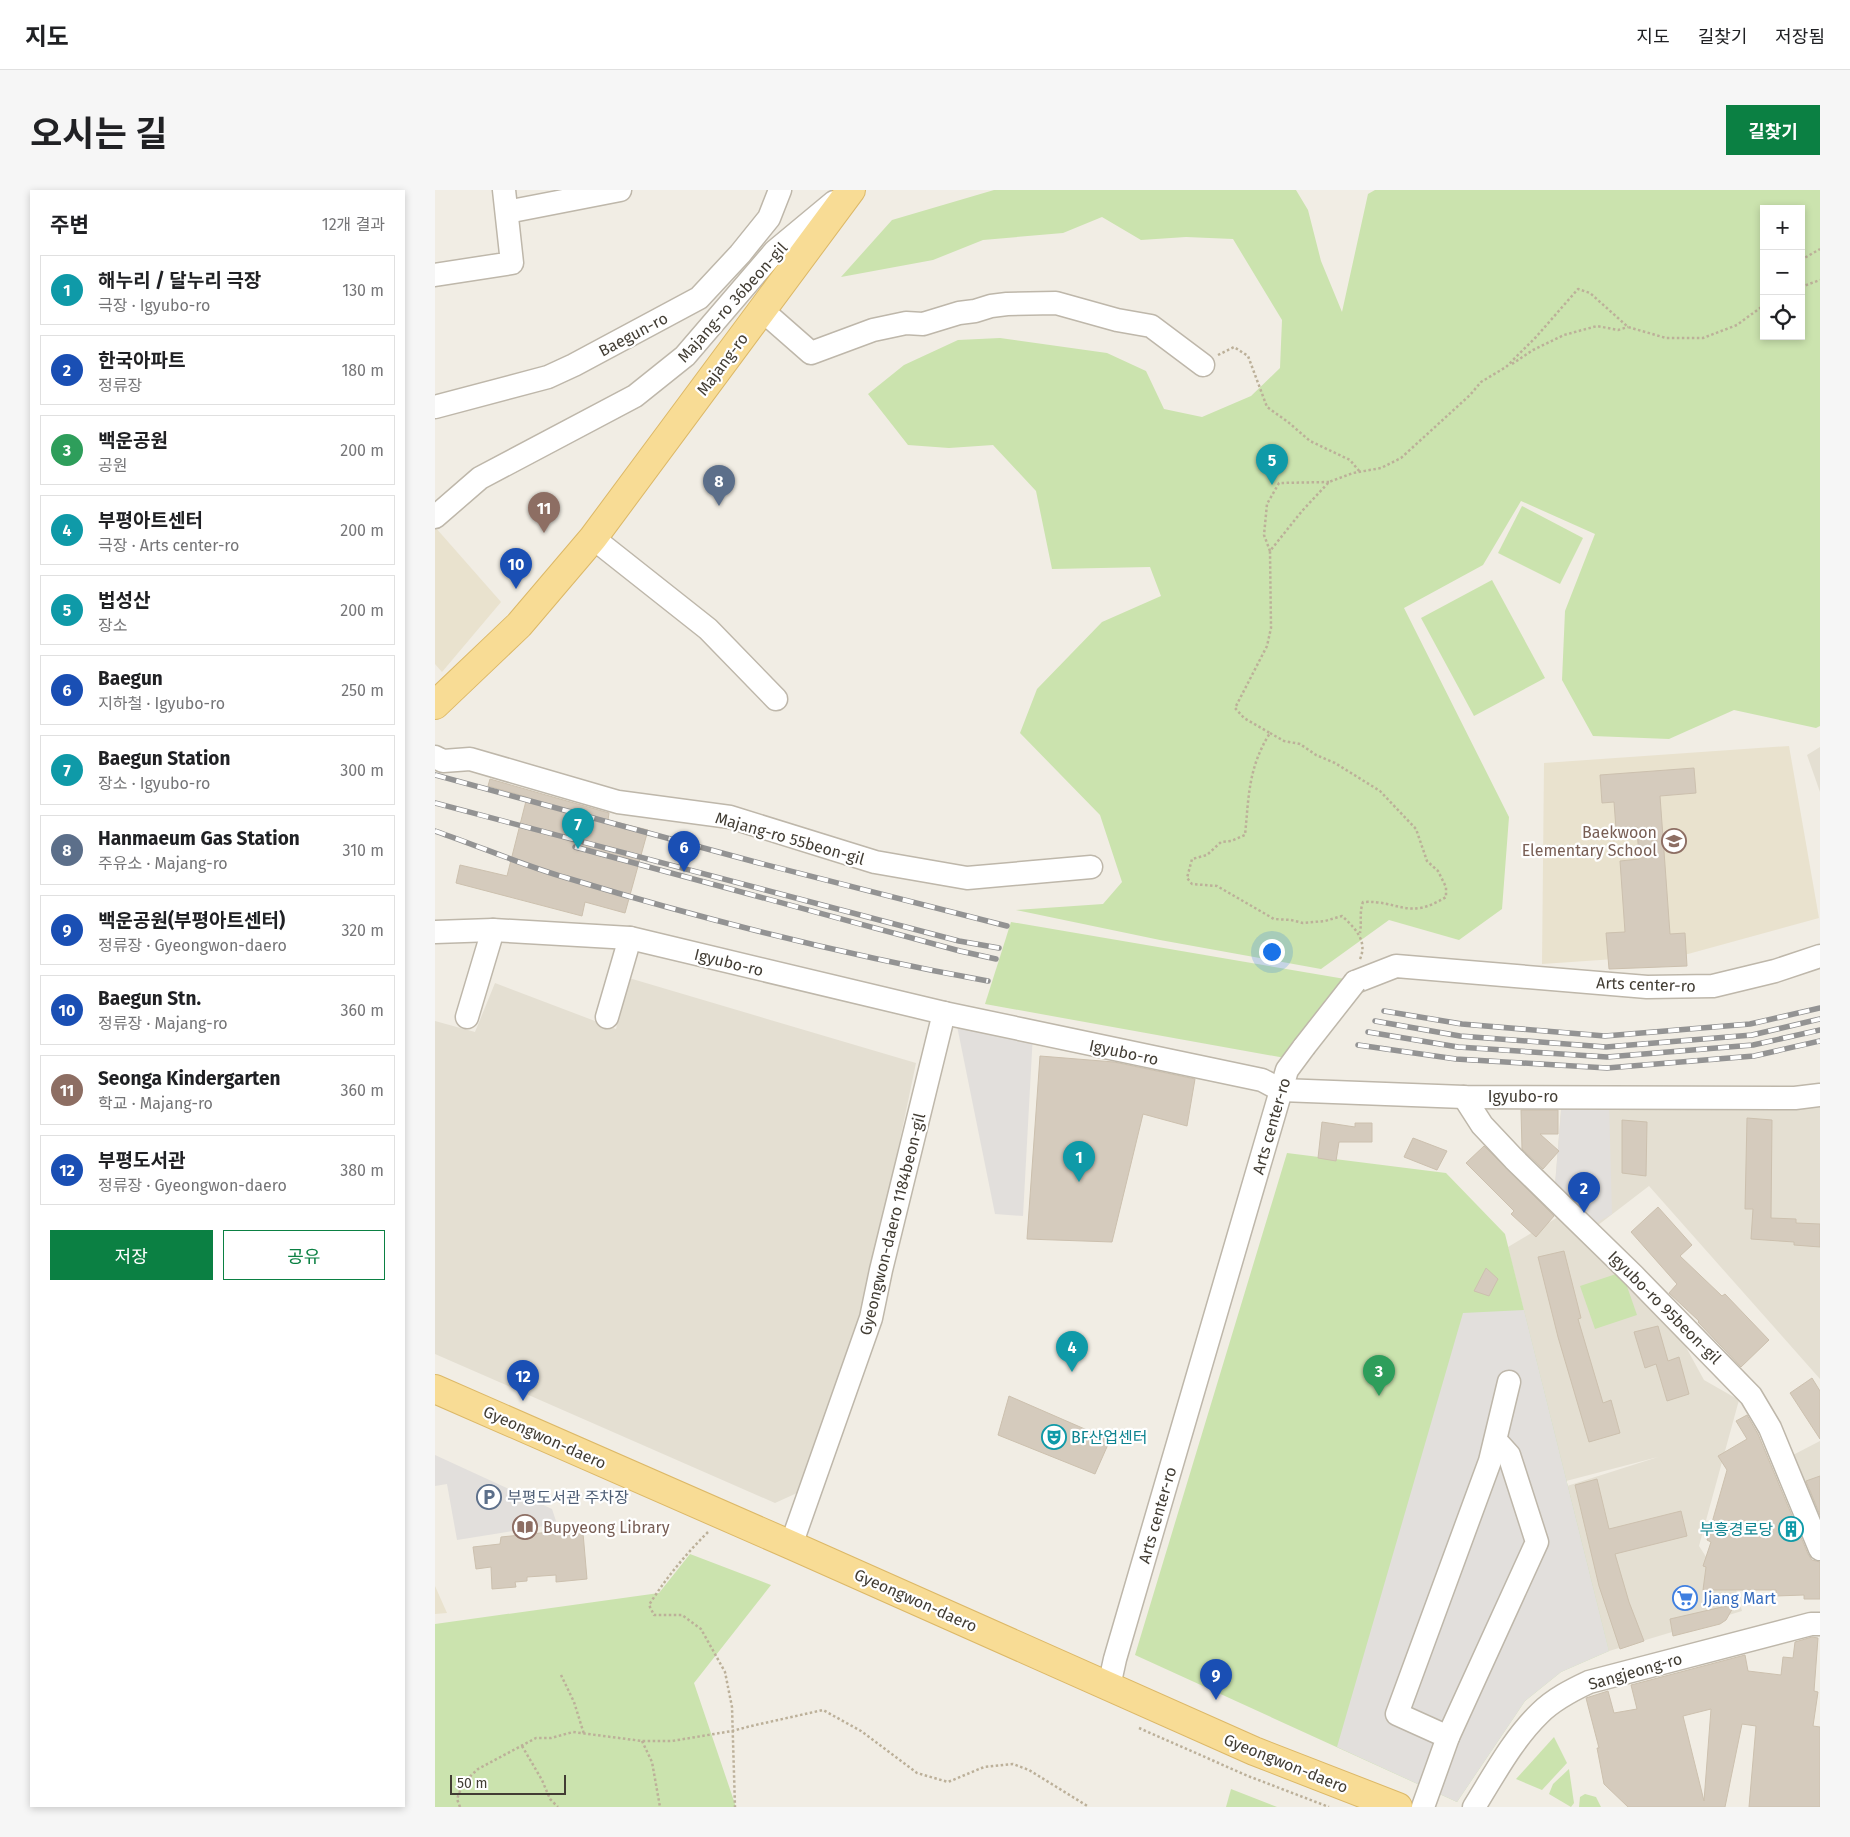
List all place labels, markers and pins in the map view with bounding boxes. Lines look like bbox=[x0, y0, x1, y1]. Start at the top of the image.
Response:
pin: 5 bbox=[1256, 444, 1288, 485]
pin: 8 bbox=[703, 465, 735, 506]
pin: 11 bbox=[528, 492, 560, 533]
pin: 10 bbox=[500, 548, 532, 589]
pin: 7 bbox=[562, 808, 594, 849]
place label: Baekwoon Elementary School bbox=[1522, 823, 1657, 860]
school or university icon: Baekwoon Elementary School bbox=[1661, 828, 1687, 854]
pin: 6 bbox=[668, 831, 700, 872]
pin: 1 bbox=[1063, 1141, 1095, 1182]
pin: 2 bbox=[1568, 1172, 1600, 1213]
pin: 4 bbox=[1056, 1331, 1088, 1372]
pin: 3 bbox=[1363, 1355, 1395, 1396]
pin: 12 bbox=[507, 1360, 539, 1401]
theatre icon: BF산업센터 bbox=[1041, 1424, 1067, 1450]
place label: BF산업센터 bbox=[1071, 1428, 1147, 1447]
parking icon: 부평도서관 주차장 bbox=[476, 1484, 502, 1510]
place label: 부평도서관 주차장 bbox=[507, 1488, 629, 1507]
library icon: Bupyeong Library bbox=[512, 1514, 538, 1540]
building icon: 부흥경로당 bbox=[1778, 1516, 1804, 1542]
place label: Bupyeong Library bbox=[543, 1518, 670, 1537]
place label: 부흥경로당 bbox=[1699, 1520, 1773, 1539]
supermarket icon: Jjang Mart bbox=[1672, 1585, 1698, 1611]
place label: Jjang Mart bbox=[1703, 1589, 1776, 1608]
pin: 9 bbox=[1200, 1659, 1232, 1700]

